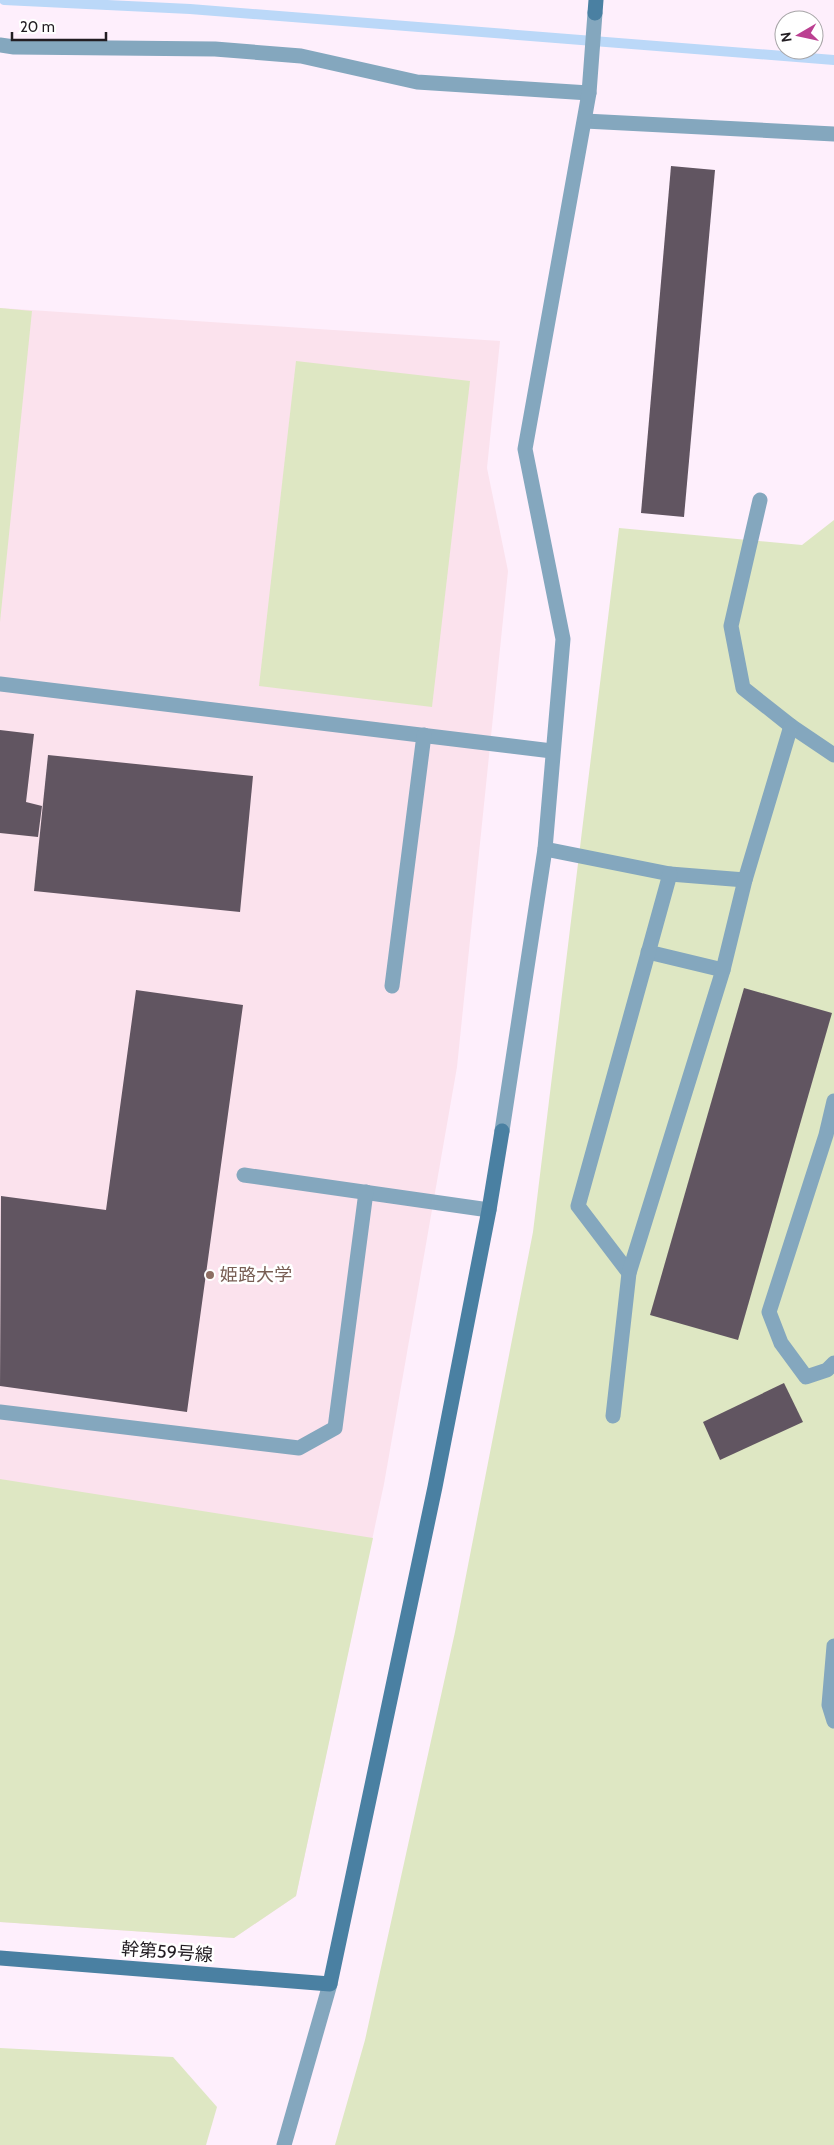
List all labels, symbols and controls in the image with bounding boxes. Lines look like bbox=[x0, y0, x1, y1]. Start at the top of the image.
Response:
scale bar bbox=[12, 10, 106, 42]
north arrow bbox=[774, 10, 824, 60]
text: 20 m bbox=[20, 18, 55, 36]
text: N bbox=[776, 31, 796, 43]
place label: 姫路大学 bbox=[220, 1264, 292, 1286]
marker: 姫路大学 bbox=[204, 1269, 216, 1281]
street label: 幹第59号線 bbox=[120, 1938, 214, 1966]

